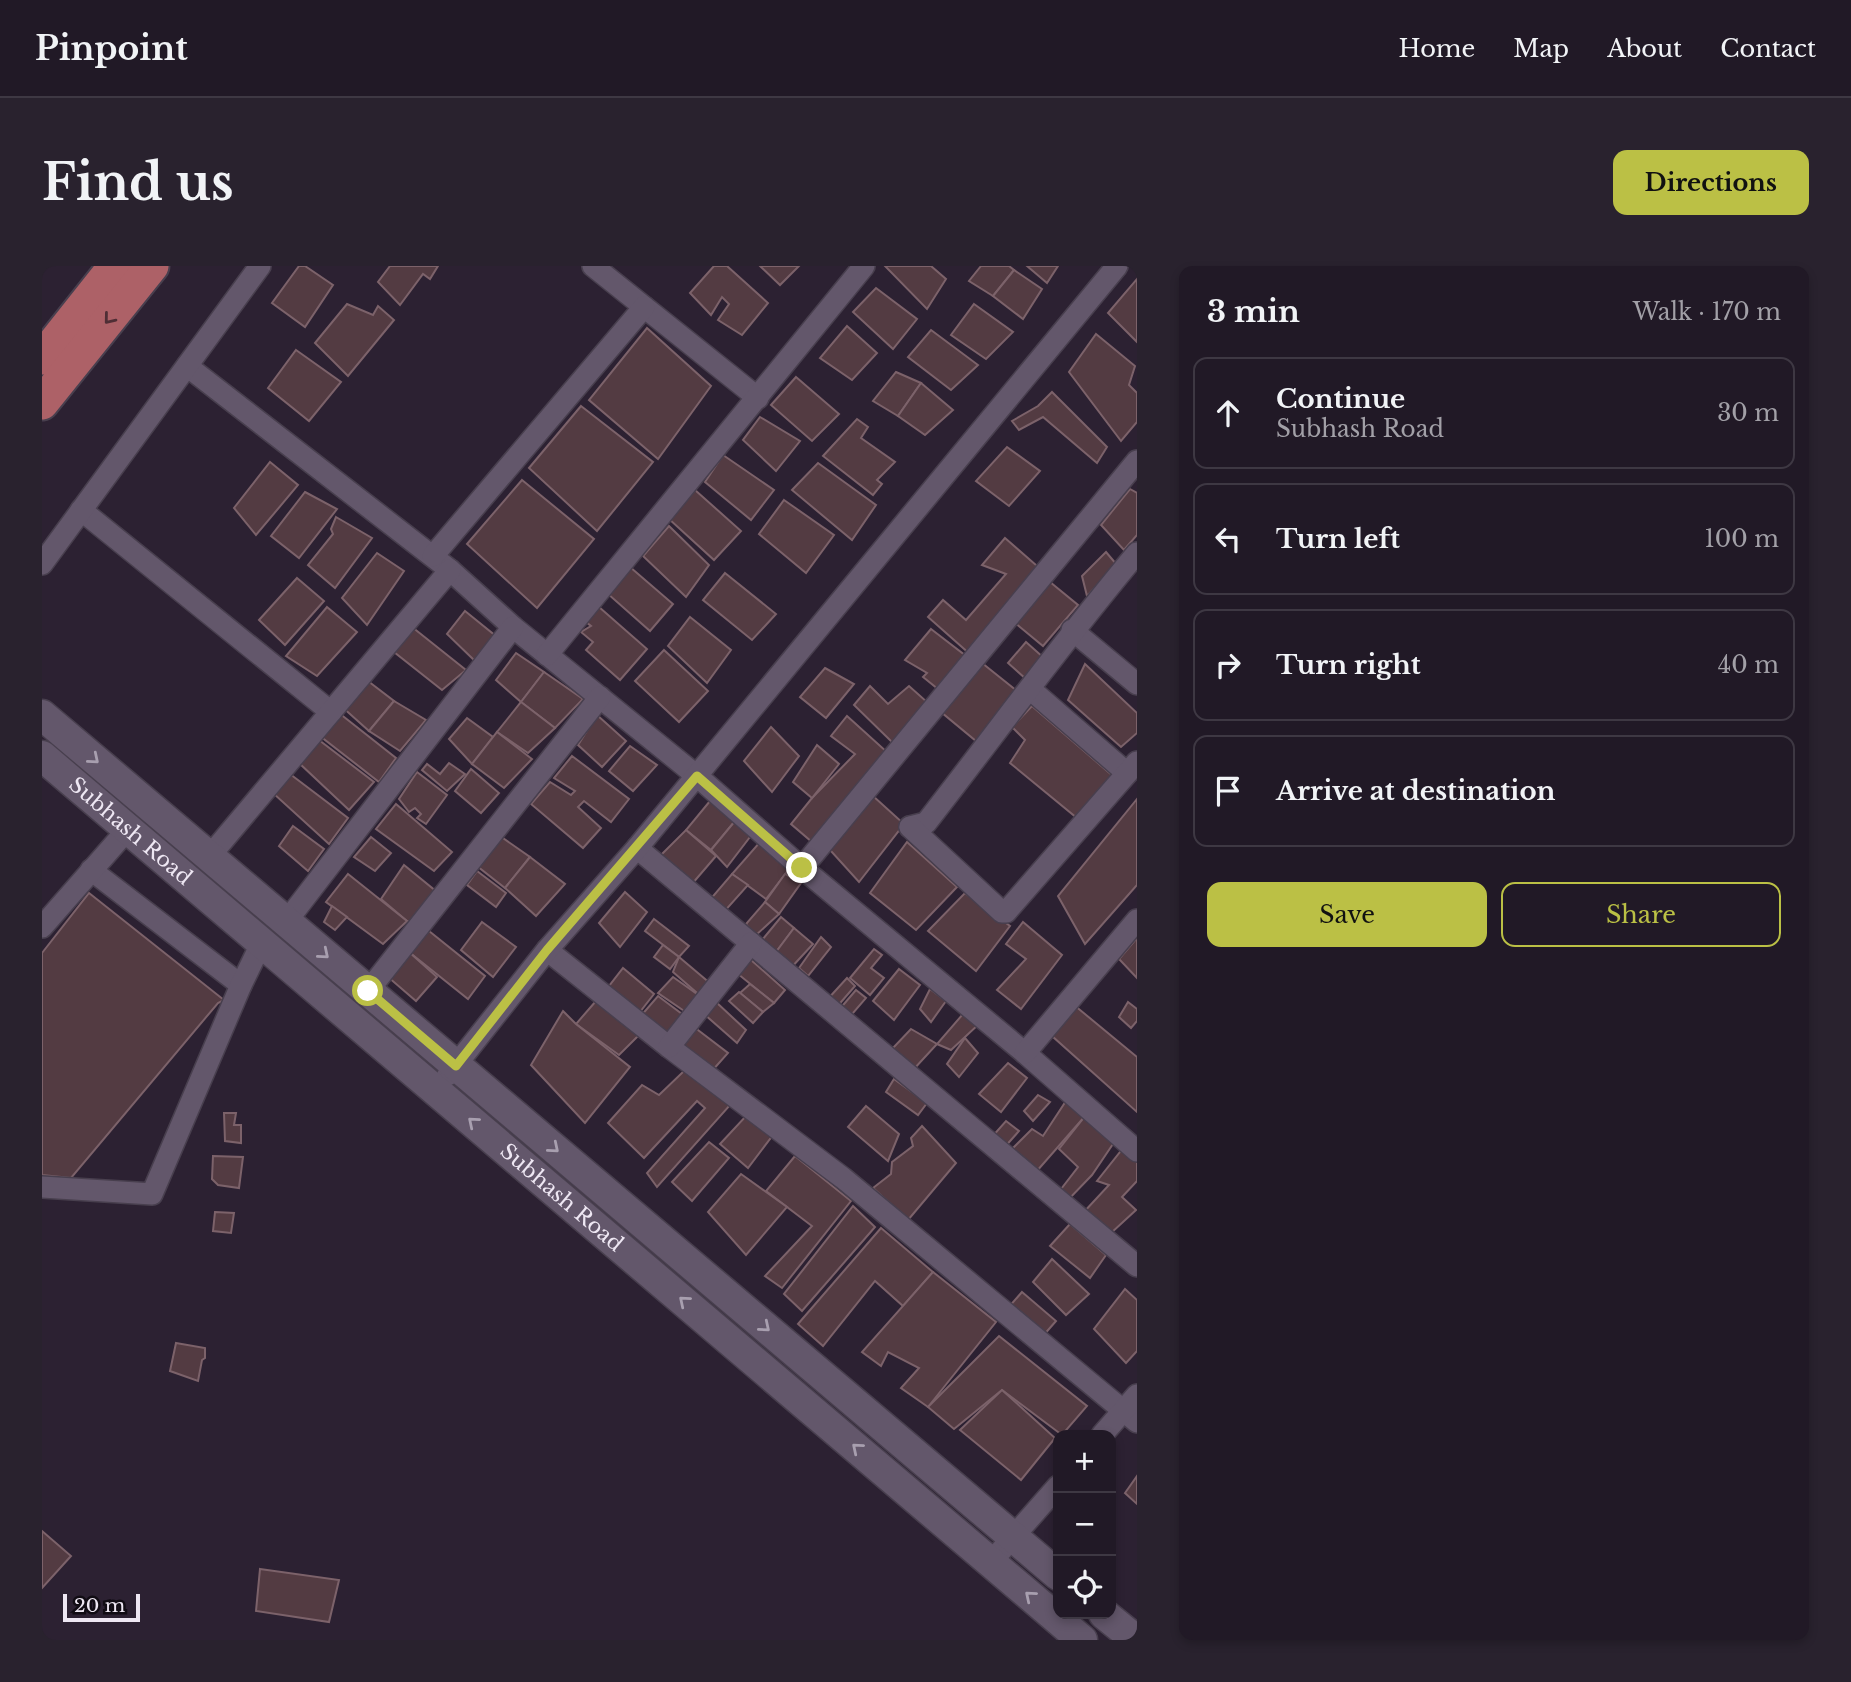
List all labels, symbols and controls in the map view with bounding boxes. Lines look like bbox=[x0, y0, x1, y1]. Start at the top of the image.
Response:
text: Pinpoint bbox=[35, 28, 188, 69]
text: Home bbox=[1399, 34, 1475, 63]
text: Map bbox=[1513, 34, 1569, 63]
text: About bbox=[1607, 34, 1682, 63]
text: Contact bbox=[1720, 34, 1816, 63]
button: Directions bbox=[1613, 150, 1809, 215]
text: Find us bbox=[42, 152, 234, 213]
text: 3 min bbox=[1207, 293, 1300, 330]
text: Walk · 170 m bbox=[1633, 298, 1781, 326]
one-way arrow bbox=[105, 312, 118, 324]
text: Continue bbox=[1276, 383, 1405, 415]
icon: ahead bbox=[1209, 394, 1247, 432]
text: 30 m bbox=[1717, 399, 1779, 427]
text: Subhash Road bbox=[1276, 415, 1444, 443]
icon: left bbox=[1209, 520, 1247, 558]
text: Turn left bbox=[1276, 523, 1400, 555]
text: 100 m bbox=[1705, 525, 1779, 553]
icon: right bbox=[1209, 646, 1247, 684]
text: Turn right bbox=[1276, 649, 1421, 681]
text: 40 m bbox=[1718, 651, 1779, 679]
one-way arrow bbox=[86, 751, 99, 764]
street label: Subhash Road bbox=[64, 772, 197, 891]
icon: arrive bbox=[1209, 772, 1247, 810]
text: Arrive at destination bbox=[1276, 775, 1556, 807]
route end bbox=[786, 852, 817, 883]
button: Save bbox=[1207, 882, 1487, 947]
button: Share bbox=[1501, 882, 1781, 947]
one-way arrow bbox=[316, 946, 329, 958]
route start bbox=[352, 975, 383, 1006]
one-way arrow bbox=[468, 1118, 481, 1130]
street label: Subhash Road bbox=[495, 1138, 628, 1257]
one-way arrow bbox=[545, 1140, 558, 1152]
one-way arrow bbox=[679, 1297, 692, 1309]
one-way arrow bbox=[756, 1319, 769, 1331]
map controls bbox=[1053, 1430, 1116, 1619]
button: + bbox=[1053, 1430, 1116, 1493]
one-way arrow bbox=[852, 1444, 865, 1456]
button: − bbox=[1053, 1493, 1116, 1556]
button: locate bbox=[1053, 1556, 1116, 1619]
scale bar bbox=[63, 1591, 140, 1623]
one-way arrow bbox=[1026, 1592, 1039, 1604]
text: 20 m bbox=[74, 1594, 125, 1617]

